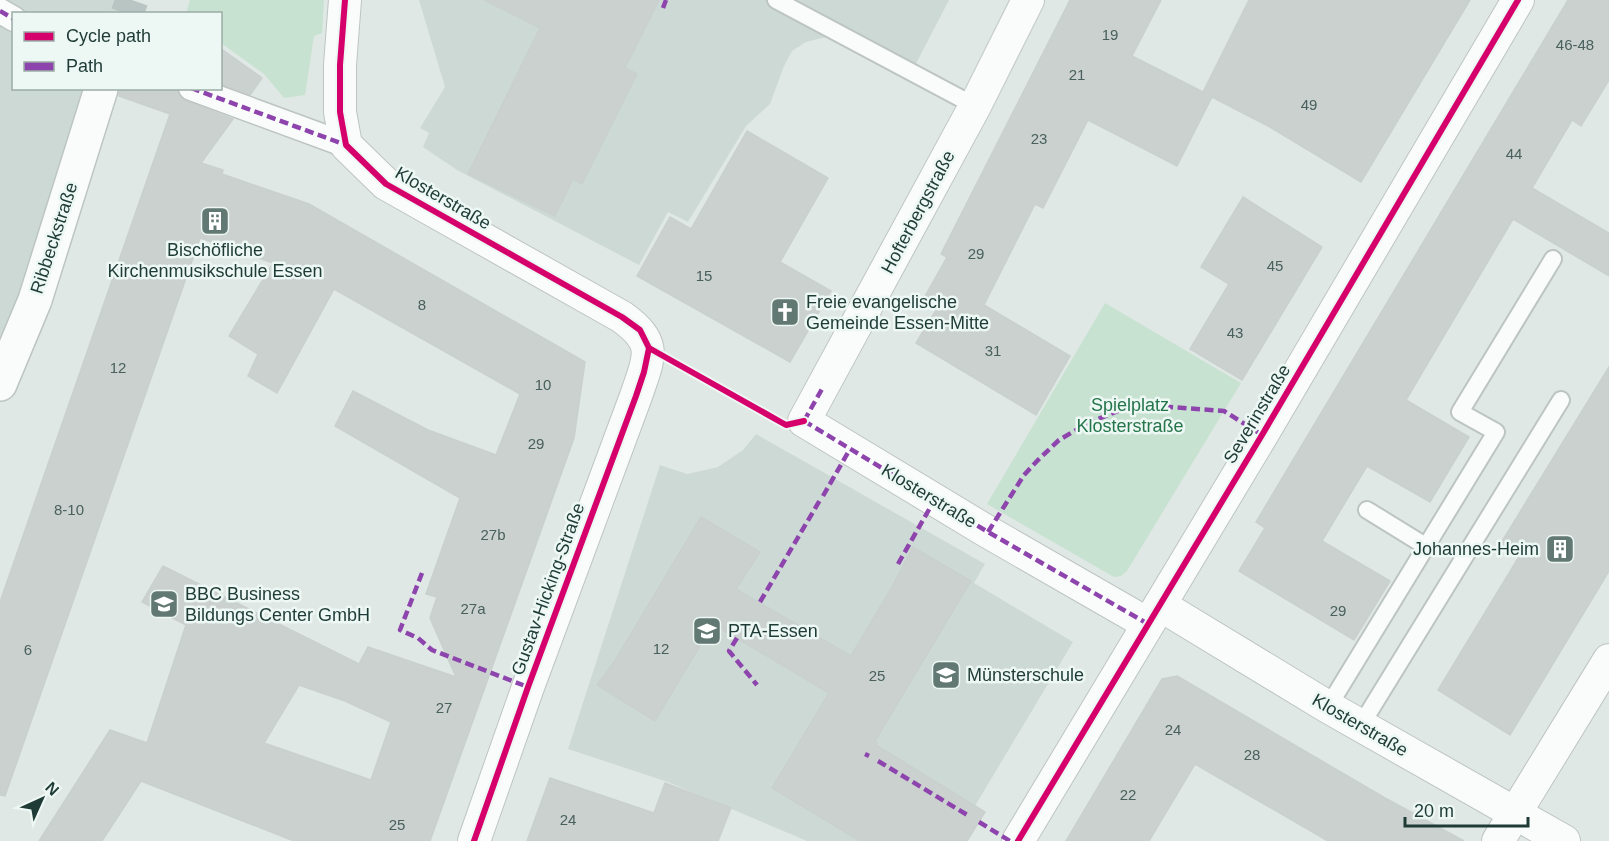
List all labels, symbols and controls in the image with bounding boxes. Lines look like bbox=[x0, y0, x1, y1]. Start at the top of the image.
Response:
legend bbox=[12, 12, 222, 90]
text: Cycle path bbox=[66, 26, 151, 46]
house number: 19 bbox=[1102, 26, 1118, 43]
house number: 46-48 bbox=[1556, 36, 1594, 53]
text: Path bbox=[66, 56, 103, 76]
house number: 21 bbox=[1069, 66, 1085, 83]
house number: 49 bbox=[1301, 96, 1317, 113]
house number: 23 bbox=[1031, 130, 1047, 147]
house number: 44 bbox=[1506, 145, 1522, 162]
street label: Hofterbergstraße bbox=[877, 147, 959, 277]
street label: Klosterstraße bbox=[392, 163, 494, 233]
street label: Ribbeckstraße bbox=[27, 180, 81, 296]
building icon: Bischöfliche Kirchenmusikschule Essen bbox=[199, 205, 231, 237]
place label: Bischöfliche Kirchenmusikschule Essen bbox=[107, 240, 323, 281]
house number: 29 bbox=[968, 245, 984, 262]
house number: 45 bbox=[1267, 257, 1283, 274]
house number: 15 bbox=[696, 267, 712, 284]
place label: Freie evangelische Gemeinde Essen-Mitte bbox=[806, 292, 989, 333]
house number: 8 bbox=[418, 296, 426, 313]
church icon: Freie evangelische Gemeinde Essen-Mitte bbox=[769, 296, 801, 328]
house number: 43 bbox=[1227, 324, 1243, 341]
house number: 31 bbox=[985, 342, 1001, 359]
house number: 12 bbox=[110, 359, 126, 376]
street label: Severinstraße bbox=[1220, 361, 1294, 467]
house number: 10 bbox=[535, 376, 551, 393]
park label: Spielplatz Klosterstraße bbox=[1076, 395, 1184, 436]
house number: 29 bbox=[528, 435, 544, 452]
street label: Klosterstraße bbox=[878, 460, 980, 532]
street label: Gustav-Hicking-Straße bbox=[507, 500, 589, 678]
house number: 8-10 bbox=[54, 501, 84, 518]
house number: 27b bbox=[480, 526, 506, 543]
building icon: Johannes-Heim bbox=[1544, 533, 1576, 565]
place label: Johannes-Heim bbox=[1413, 539, 1539, 559]
place label: BBC Business Bildungs Center GmbH bbox=[185, 584, 370, 625]
school or university icon: BBC Business Bildungs Center GmbH bbox=[148, 588, 180, 620]
house number: 27a bbox=[460, 600, 486, 617]
house number: 29 bbox=[1330, 602, 1346, 619]
school or university icon: PTA-Essen bbox=[691, 615, 723, 647]
place label: PTA-Essen bbox=[728, 621, 818, 641]
house number: 12 bbox=[653, 640, 669, 657]
house number: 6 bbox=[24, 641, 32, 658]
school or university icon: Münsterschule bbox=[930, 659, 962, 691]
place label: Münsterschule bbox=[967, 665, 1084, 685]
house number: 25 bbox=[869, 667, 885, 684]
street label: Klosterstraße bbox=[1309, 690, 1411, 760]
house number: 27 bbox=[436, 699, 452, 716]
house number: 24 bbox=[1165, 721, 1181, 738]
house number: 28 bbox=[1244, 746, 1260, 763]
north arrow bbox=[12, 769, 72, 829]
text: N bbox=[42, 779, 62, 799]
house number: 22 bbox=[1120, 786, 1136, 803]
scale bar bbox=[1405, 790, 1528, 828]
text: 20 m bbox=[1414, 801, 1454, 821]
house number: 24 bbox=[560, 811, 576, 828]
house number: 25 bbox=[389, 816, 405, 833]

